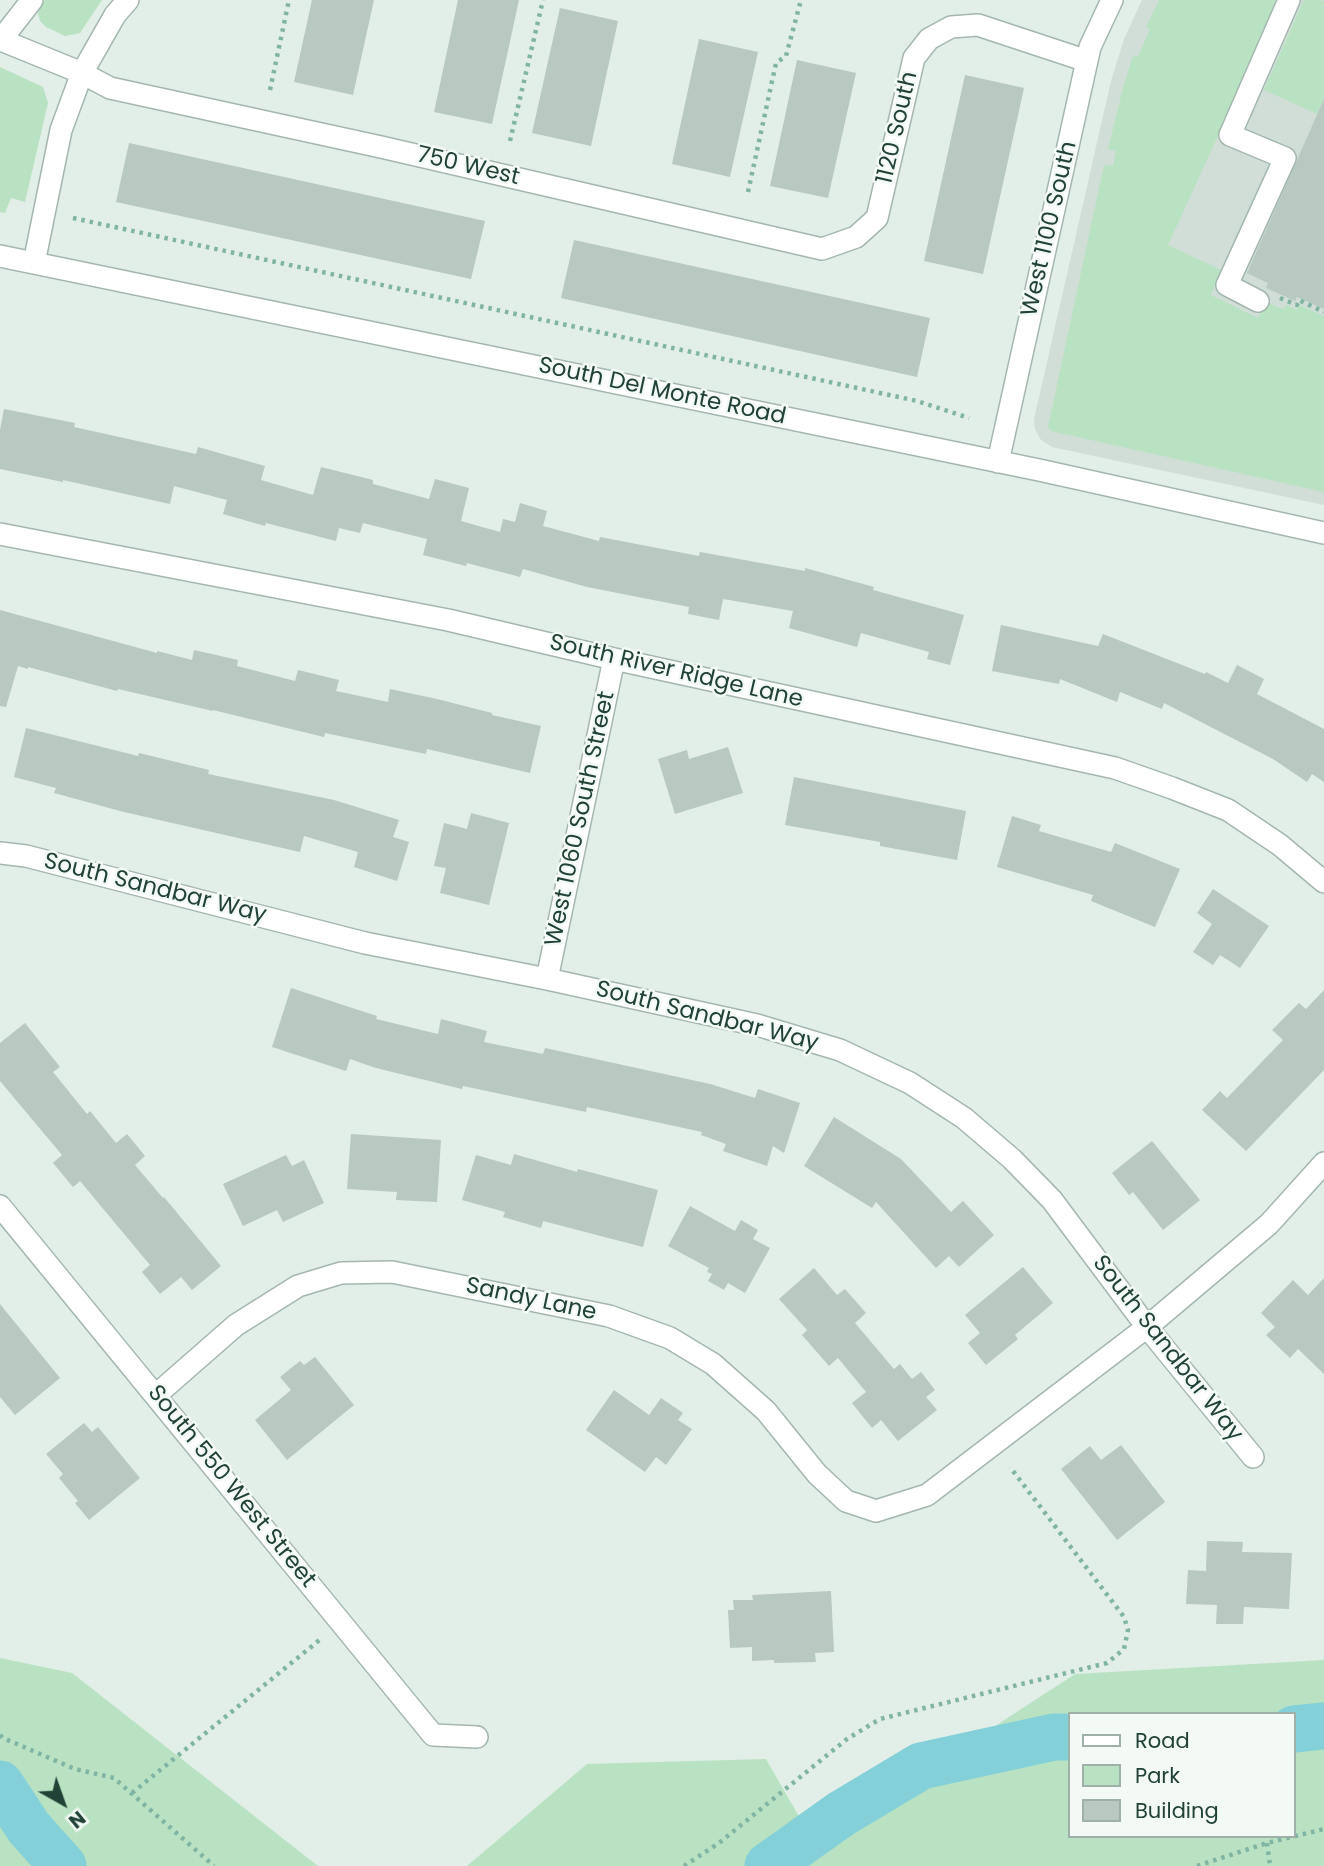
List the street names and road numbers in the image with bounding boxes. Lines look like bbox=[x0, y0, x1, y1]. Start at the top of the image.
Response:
street label: 1120 South bbox=[872, 69, 924, 187]
street label: West 1100 South bbox=[1016, 139, 1084, 319]
street label: 750 West bbox=[414, 142, 522, 192]
street label: South Del Monte Road bbox=[536, 352, 788, 432]
street label: South River Ridge Lane bbox=[547, 629, 805, 715]
street label: West 1060 South Street bbox=[541, 689, 621, 949]
street label: South Sandbar Way bbox=[41, 848, 269, 930]
street label: South Sandbar Way bbox=[593, 976, 821, 1058]
street label: South Sandbar Way bbox=[1086, 1251, 1248, 1447]
street label: Sandy Lane bbox=[463, 1273, 599, 1327]
street label: South 550 West Street bbox=[141, 1380, 321, 1594]

